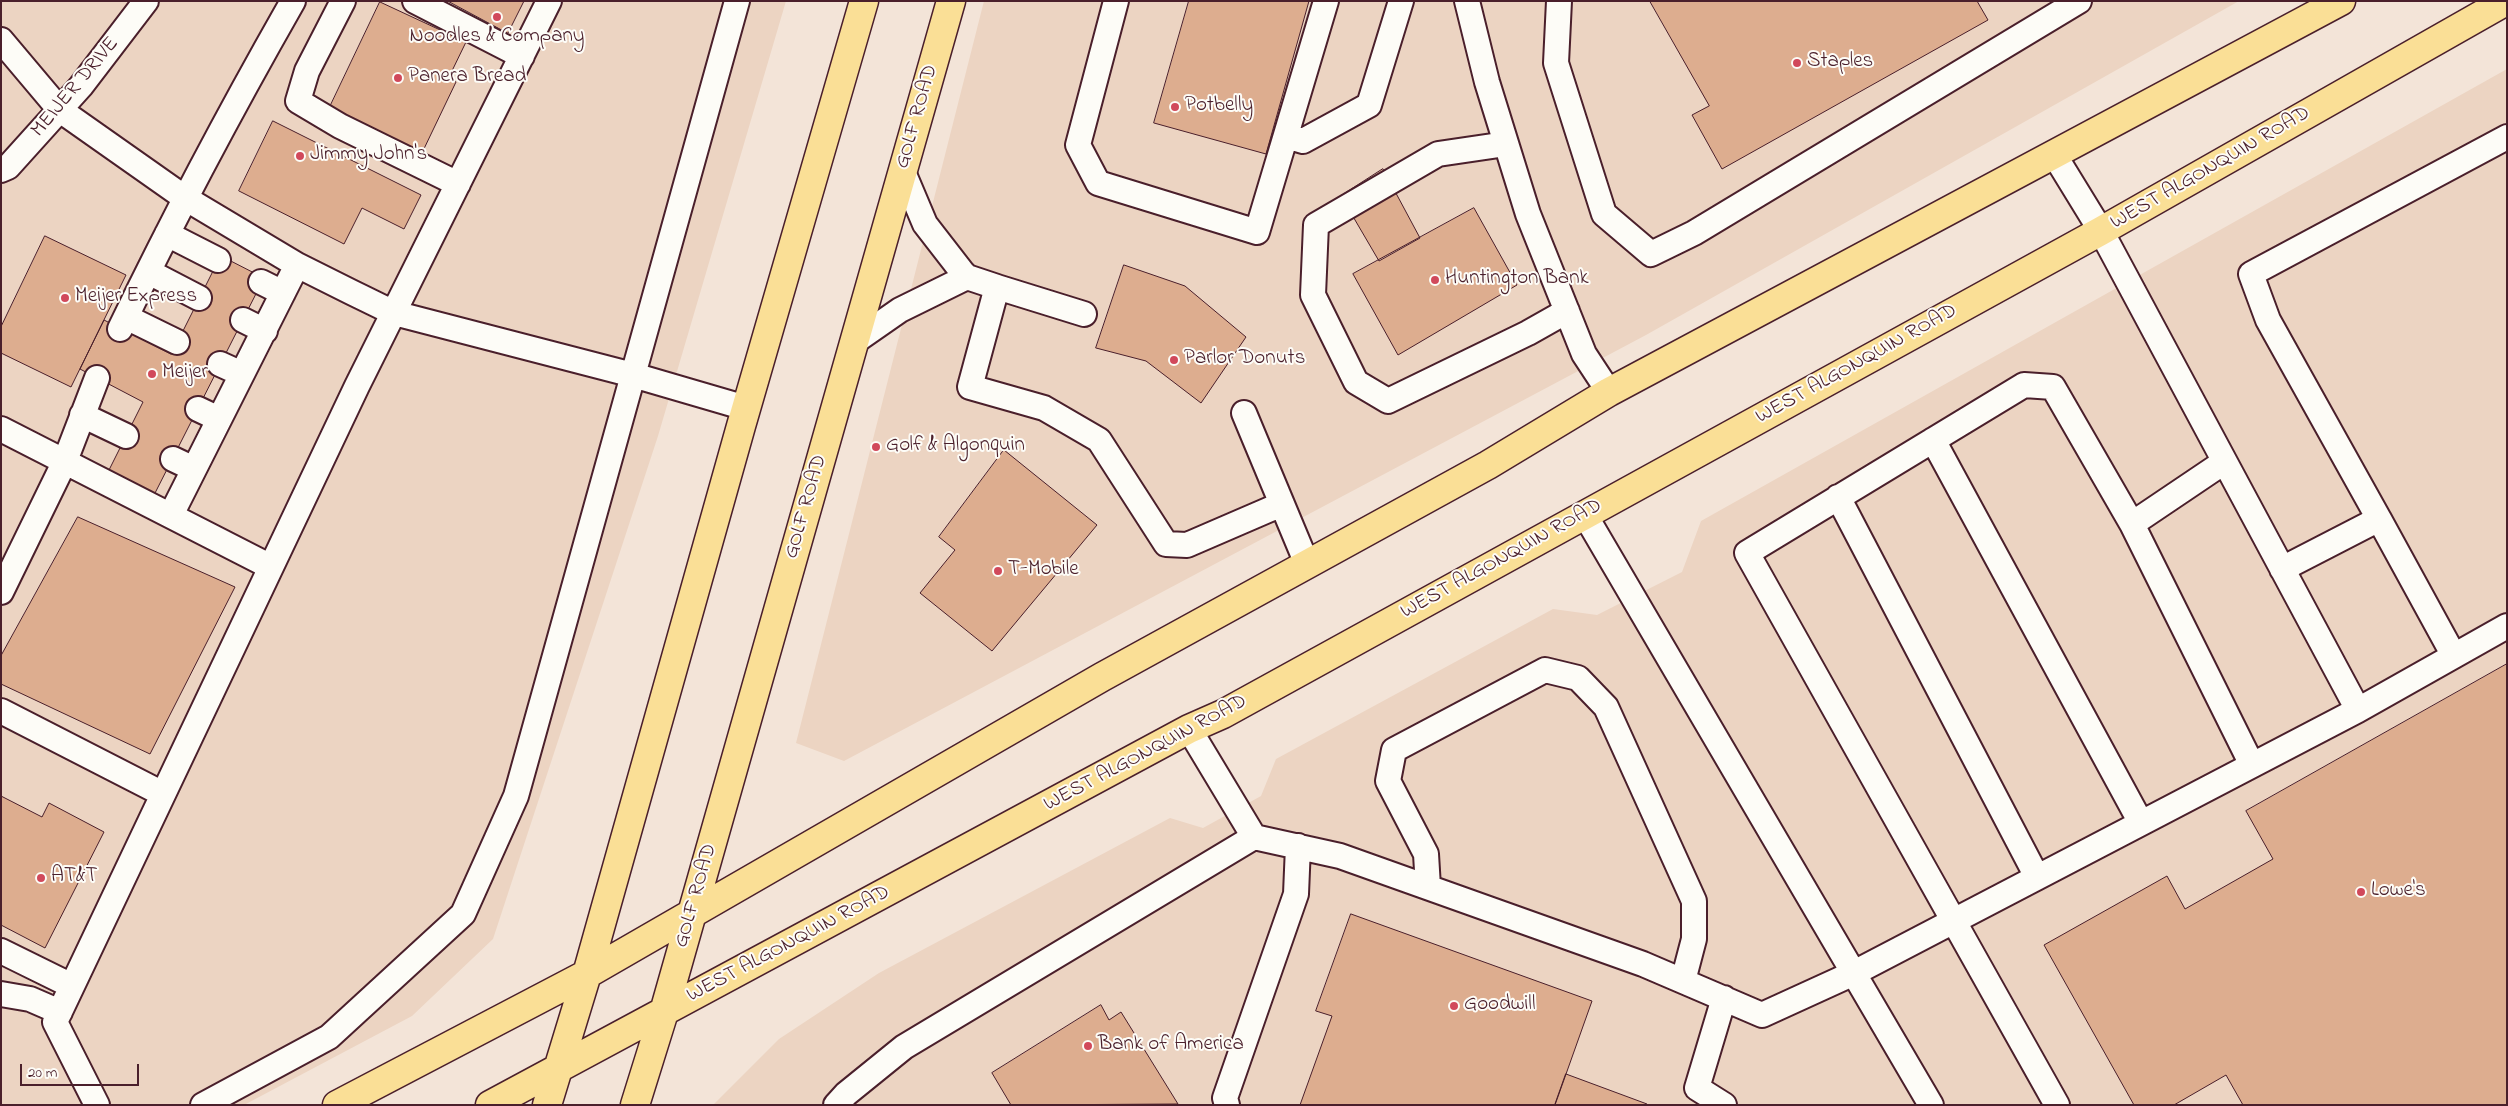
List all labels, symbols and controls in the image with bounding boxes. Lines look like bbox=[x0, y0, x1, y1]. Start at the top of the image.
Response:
marker: Noodles & Company bbox=[491, 11, 503, 23]
place label: Noodles & Company bbox=[409, 25, 585, 51]
street label: MEIJER DRIVE bbox=[27, 33, 125, 143]
place label: Staples bbox=[1807, 50, 1873, 76]
marker: Staples bbox=[1791, 57, 1803, 69]
street label: GOLF ROAD bbox=[891, 62, 945, 172]
place label: Panera Bread bbox=[408, 65, 526, 91]
marker: Panera Bread bbox=[392, 72, 404, 84]
place label: Potbelly bbox=[1185, 94, 1253, 120]
marker: Potbelly bbox=[1169, 101, 1181, 113]
street label: WEST ALGONQUIN ROAD bbox=[2107, 102, 2315, 236]
place label: Jimmy John's bbox=[310, 143, 427, 169]
marker: Jimmy John's bbox=[294, 150, 306, 162]
place label: Huntington Bank bbox=[1445, 267, 1589, 293]
marker: Huntington Bank bbox=[1429, 274, 1441, 286]
place label: Meijer Express bbox=[75, 285, 197, 311]
marker: Meijer Express bbox=[59, 292, 71, 304]
street label: WEST ALGONQUIN ROAD bbox=[1752, 299, 1962, 431]
place label: Parlor Donuts bbox=[1184, 347, 1305, 373]
marker: Parlor Donuts bbox=[1168, 354, 1180, 366]
place label: Meijer bbox=[162, 361, 208, 387]
marker: Meijer bbox=[146, 368, 158, 380]
place label: Golf & Algonquin bbox=[886, 434, 1025, 460]
marker: Golf & Algonquin bbox=[870, 441, 882, 453]
street label: GOLF ROAD bbox=[780, 452, 834, 562]
street label: WEST ALGONQUIN ROAD bbox=[1397, 494, 1607, 626]
place label: T-Mobile bbox=[1008, 558, 1079, 584]
marker: T-Mobile bbox=[992, 565, 1004, 577]
street label: WEST ALGONQUIN ROAD bbox=[1040, 690, 1252, 818]
street label: GOLF ROAD bbox=[670, 841, 724, 951]
place label: AT&T bbox=[51, 865, 98, 891]
marker: AT&T bbox=[35, 872, 47, 884]
place label: Lowe's bbox=[2371, 879, 2426, 905]
street label: WEST ALGONQUIN ROAD bbox=[683, 881, 895, 1009]
marker: Lowe's bbox=[2355, 886, 2367, 898]
place label: Goodwill bbox=[1464, 993, 1535, 1019]
marker: Goodwill bbox=[1448, 1000, 1460, 1012]
place label: Bank of America bbox=[1098, 1033, 1244, 1059]
marker: Bank of America bbox=[1082, 1040, 1094, 1052]
scale bar bbox=[22, 1054, 141, 1086]
text: 20 m bbox=[28, 1062, 57, 1084]

